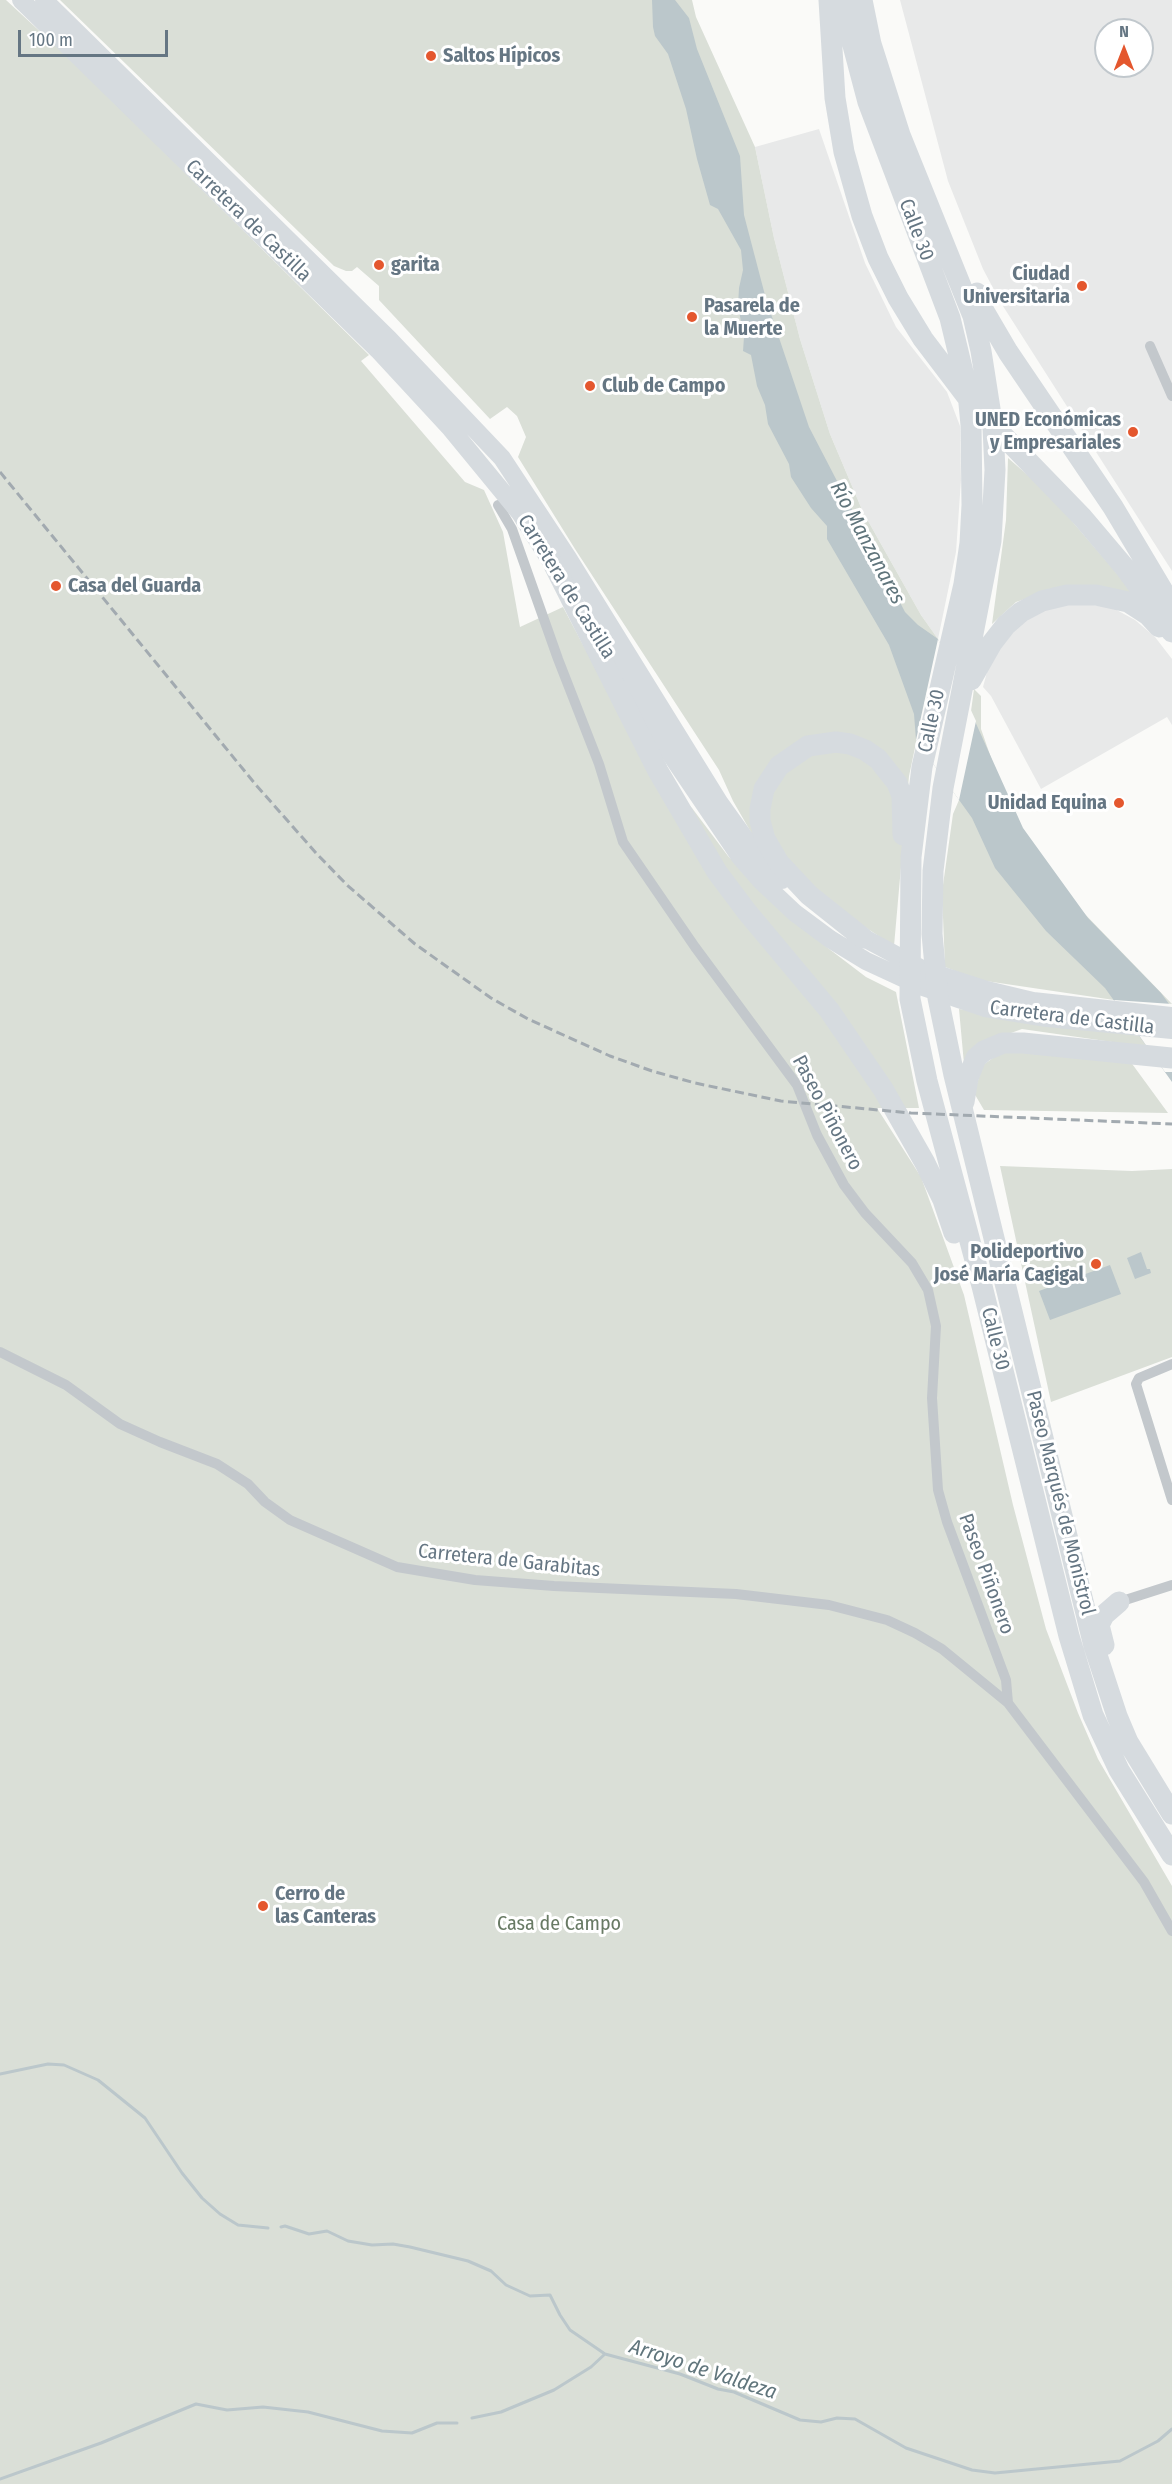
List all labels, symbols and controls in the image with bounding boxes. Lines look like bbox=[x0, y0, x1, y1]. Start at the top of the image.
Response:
scale bar bbox=[21, 18, 171, 56]
north arrow bbox=[1094, 18, 1154, 78]
text: N bbox=[1119, 22, 1129, 41]
text: 100 m bbox=[29, 29, 73, 51]
place label: Saltos Hípicos bbox=[443, 44, 560, 68]
marker: Saltos Hípicos bbox=[424, 49, 438, 63]
street label: Carretera de Castilla bbox=[180, 155, 316, 287]
street label: Calle 30 bbox=[893, 196, 939, 264]
place label: garita bbox=[391, 253, 440, 277]
marker: garita bbox=[372, 258, 386, 272]
place label: Ciudad Universitaria bbox=[963, 262, 1070, 309]
marker: Ciudad Universitaria bbox=[1075, 279, 1089, 293]
place label: Pasarela de la Muerte bbox=[704, 294, 800, 341]
marker: Pasarela de la Muerte bbox=[685, 310, 699, 324]
place label: Club de Campo bbox=[602, 374, 725, 398]
marker: Club de Campo bbox=[583, 379, 597, 393]
place label: UNED Económicas y Empresariales bbox=[975, 408, 1121, 455]
marker: UNED Económicas y Empresariales bbox=[1126, 425, 1140, 439]
water label: Río Manzanares bbox=[824, 477, 910, 609]
street label: Carretera de Castilla bbox=[512, 511, 620, 663]
place label: Casa del Guarda bbox=[68, 574, 201, 598]
marker: Casa del Guarda bbox=[49, 579, 63, 593]
street label: Calle 30 bbox=[914, 687, 950, 755]
place label: Unidad Equina bbox=[988, 791, 1107, 815]
marker: Unidad Equina bbox=[1112, 796, 1126, 810]
street label: Carretera de Castilla bbox=[988, 996, 1156, 1040]
street label: Paseo Piñonero bbox=[787, 1051, 867, 1175]
place label: Polideportivo José María Cagigal bbox=[934, 1240, 1084, 1287]
marker: Polideportivo José María Cagigal bbox=[1089, 1257, 1103, 1271]
street label: Calle 30 bbox=[976, 1305, 1014, 1373]
street label: Paseo Marqués de Monistrol bbox=[1020, 1388, 1100, 1618]
street label: Paseo Piñonero bbox=[953, 1510, 1019, 1638]
street label: Carretera de Garabitas bbox=[417, 1540, 601, 1582]
place label: Cerro de las Canteras bbox=[275, 1882, 376, 1929]
marker: Cerro de las Canteras bbox=[256, 1899, 270, 1913]
park label: Casa de Campo bbox=[497, 1912, 621, 1936]
water label: Arroyo de Valdeza bbox=[626, 2334, 780, 2406]

